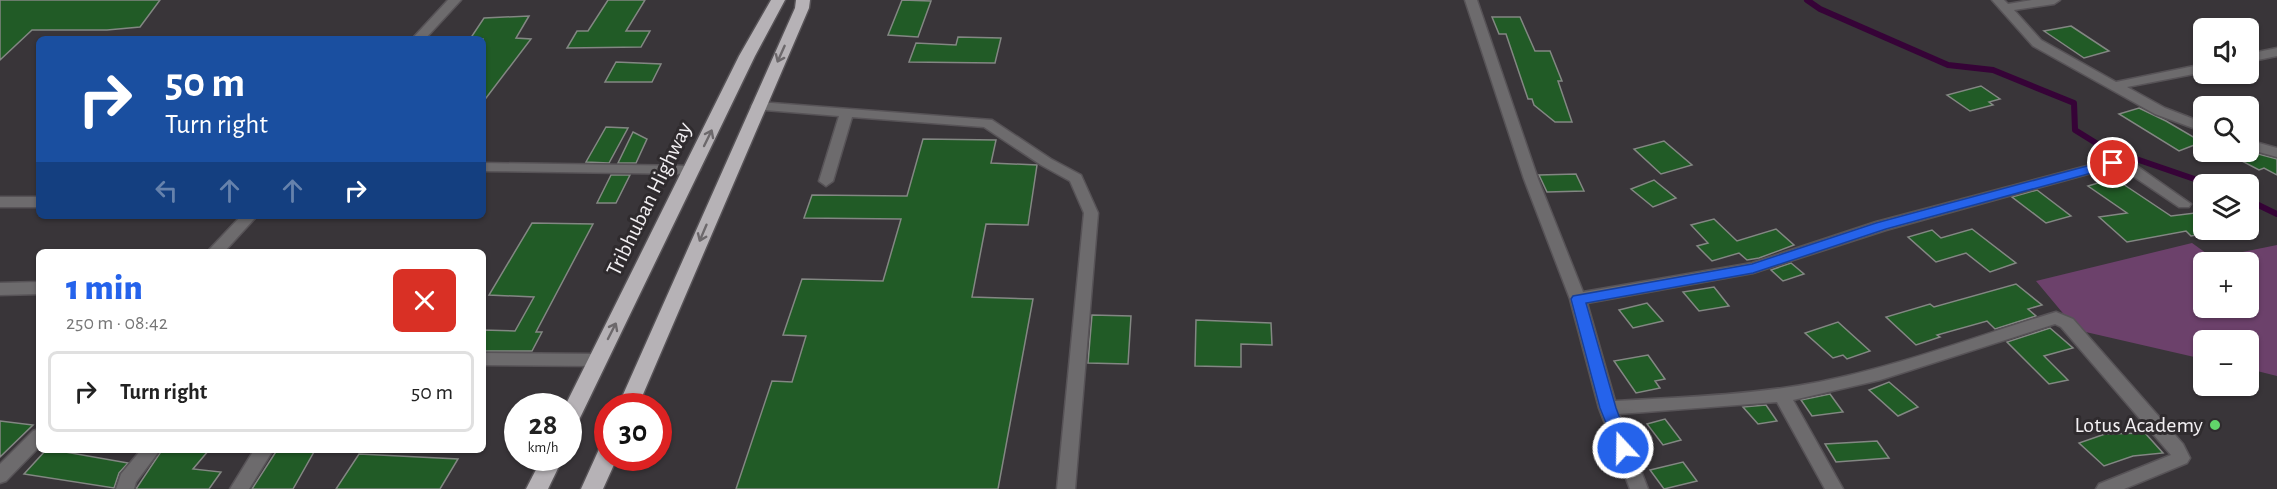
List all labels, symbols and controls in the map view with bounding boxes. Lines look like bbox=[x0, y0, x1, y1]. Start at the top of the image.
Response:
map controls bbox=[2193, 18, 2259, 396]
button: sound bbox=[2193, 18, 2259, 84]
one-way arrow bbox=[775, 45, 786, 63]
icon: right bbox=[66, 60, 144, 138]
text: 50 m bbox=[165, 62, 245, 104]
button: search bbox=[2193, 96, 2259, 162]
text: Turn right bbox=[165, 111, 268, 138]
street label: Tribhuban Highway bbox=[602, 118, 696, 279]
one-way arrow bbox=[703, 129, 715, 147]
pin bbox=[2087, 137, 2138, 188]
icon: arrive bbox=[2096, 146, 2129, 179]
icon: left bbox=[150, 174, 183, 207]
icon: ahead bbox=[213, 174, 246, 207]
icon: ahead bbox=[276, 174, 309, 207]
icon: right bbox=[339, 174, 372, 207]
button: layers bbox=[2193, 174, 2259, 240]
one-way arrow bbox=[697, 223, 708, 241]
button: + bbox=[2193, 252, 2259, 318]
button: close bbox=[393, 269, 456, 332]
text: 1 min bbox=[66, 270, 143, 306]
text: 250 m · 08:42 bbox=[66, 313, 168, 333]
one-way arrow bbox=[606, 322, 618, 340]
button: − bbox=[2193, 330, 2259, 396]
icon: right bbox=[69, 375, 102, 408]
text: Turn right bbox=[120, 381, 207, 403]
text: 50 m bbox=[411, 381, 453, 403]
speed limit sign: 30 bbox=[594, 393, 672, 471]
text: 28 bbox=[529, 410, 557, 440]
place label: Lotus Academy bbox=[2075, 414, 2204, 436]
position arrow bbox=[1591, 416, 1655, 480]
marker: Lotus Academy bbox=[2208, 418, 2222, 432]
text: km/h bbox=[528, 440, 558, 455]

